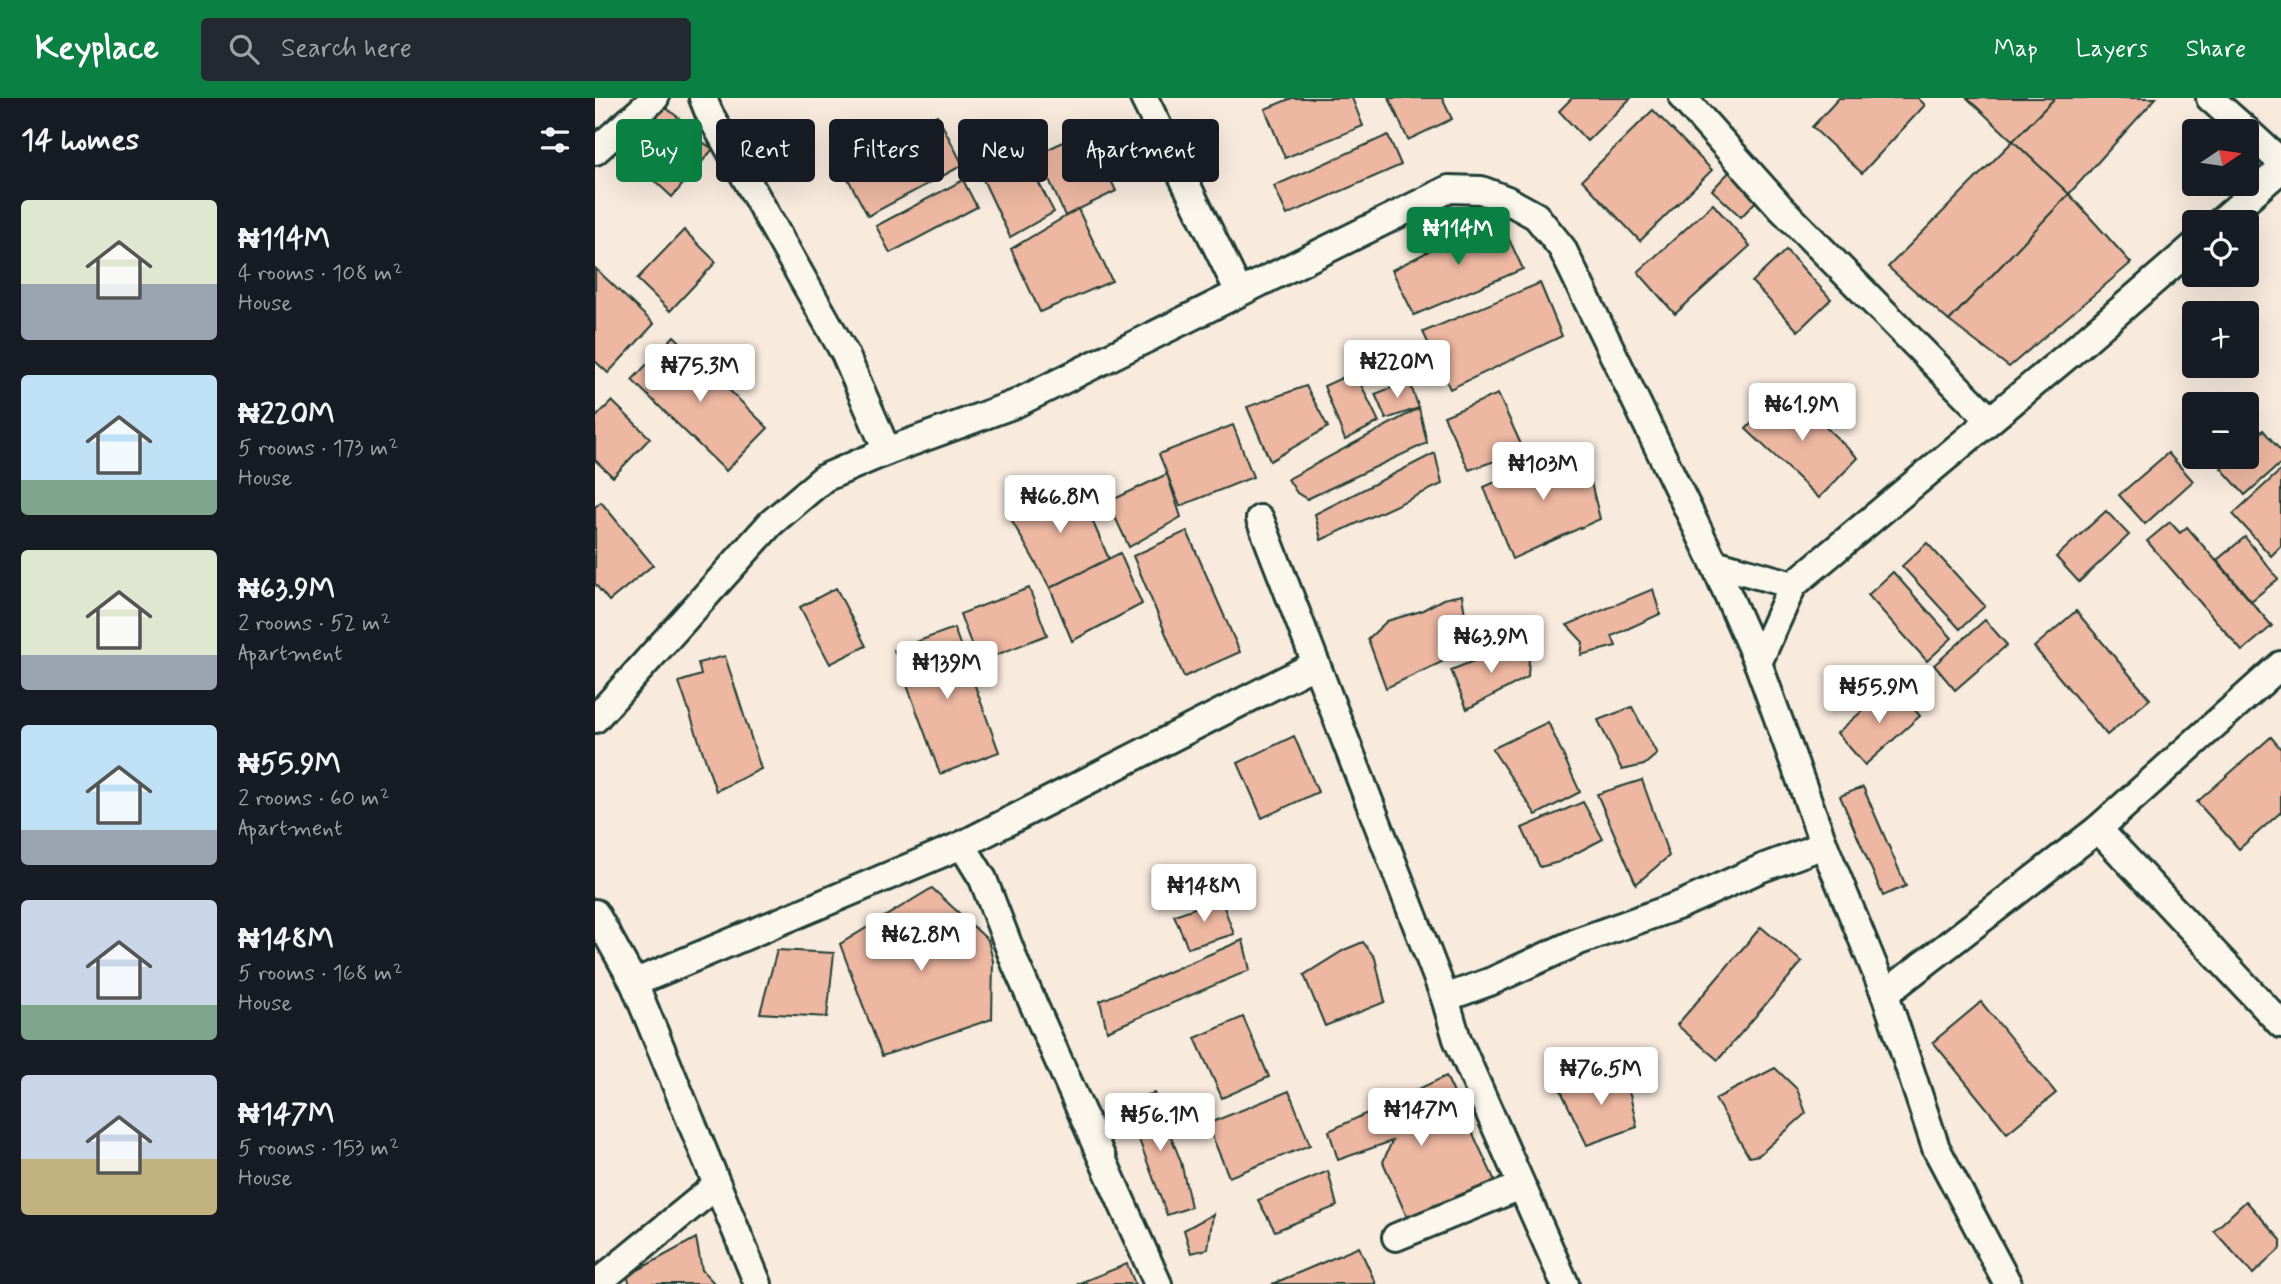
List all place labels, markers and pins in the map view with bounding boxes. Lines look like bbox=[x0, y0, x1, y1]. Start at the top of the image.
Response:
pin: ₦114M bbox=[1409, 208, 1507, 267]
pin: ₦220M bbox=[1348, 341, 1446, 400]
pin: ₦75.3M bbox=[643, 344, 757, 404]
pin: ₦61.9M bbox=[1745, 384, 1859, 443]
pin: ₦103M bbox=[1494, 442, 1592, 502]
pin: ₦66.8M bbox=[1003, 476, 1117, 535]
pin: ₦63.9M bbox=[1434, 616, 1548, 675]
pin: ₦139M bbox=[898, 642, 996, 701]
pin: ₦55.9M bbox=[1822, 666, 1936, 725]
pin: ₦148M bbox=[1155, 864, 1253, 924]
pin: ₦62.8M bbox=[864, 914, 978, 973]
pin: ₦76.5M bbox=[1544, 1048, 1658, 1107]
pin: ₦147M bbox=[1372, 1088, 1470, 1148]
pin: ₦56.1M bbox=[1103, 1094, 1217, 1153]

